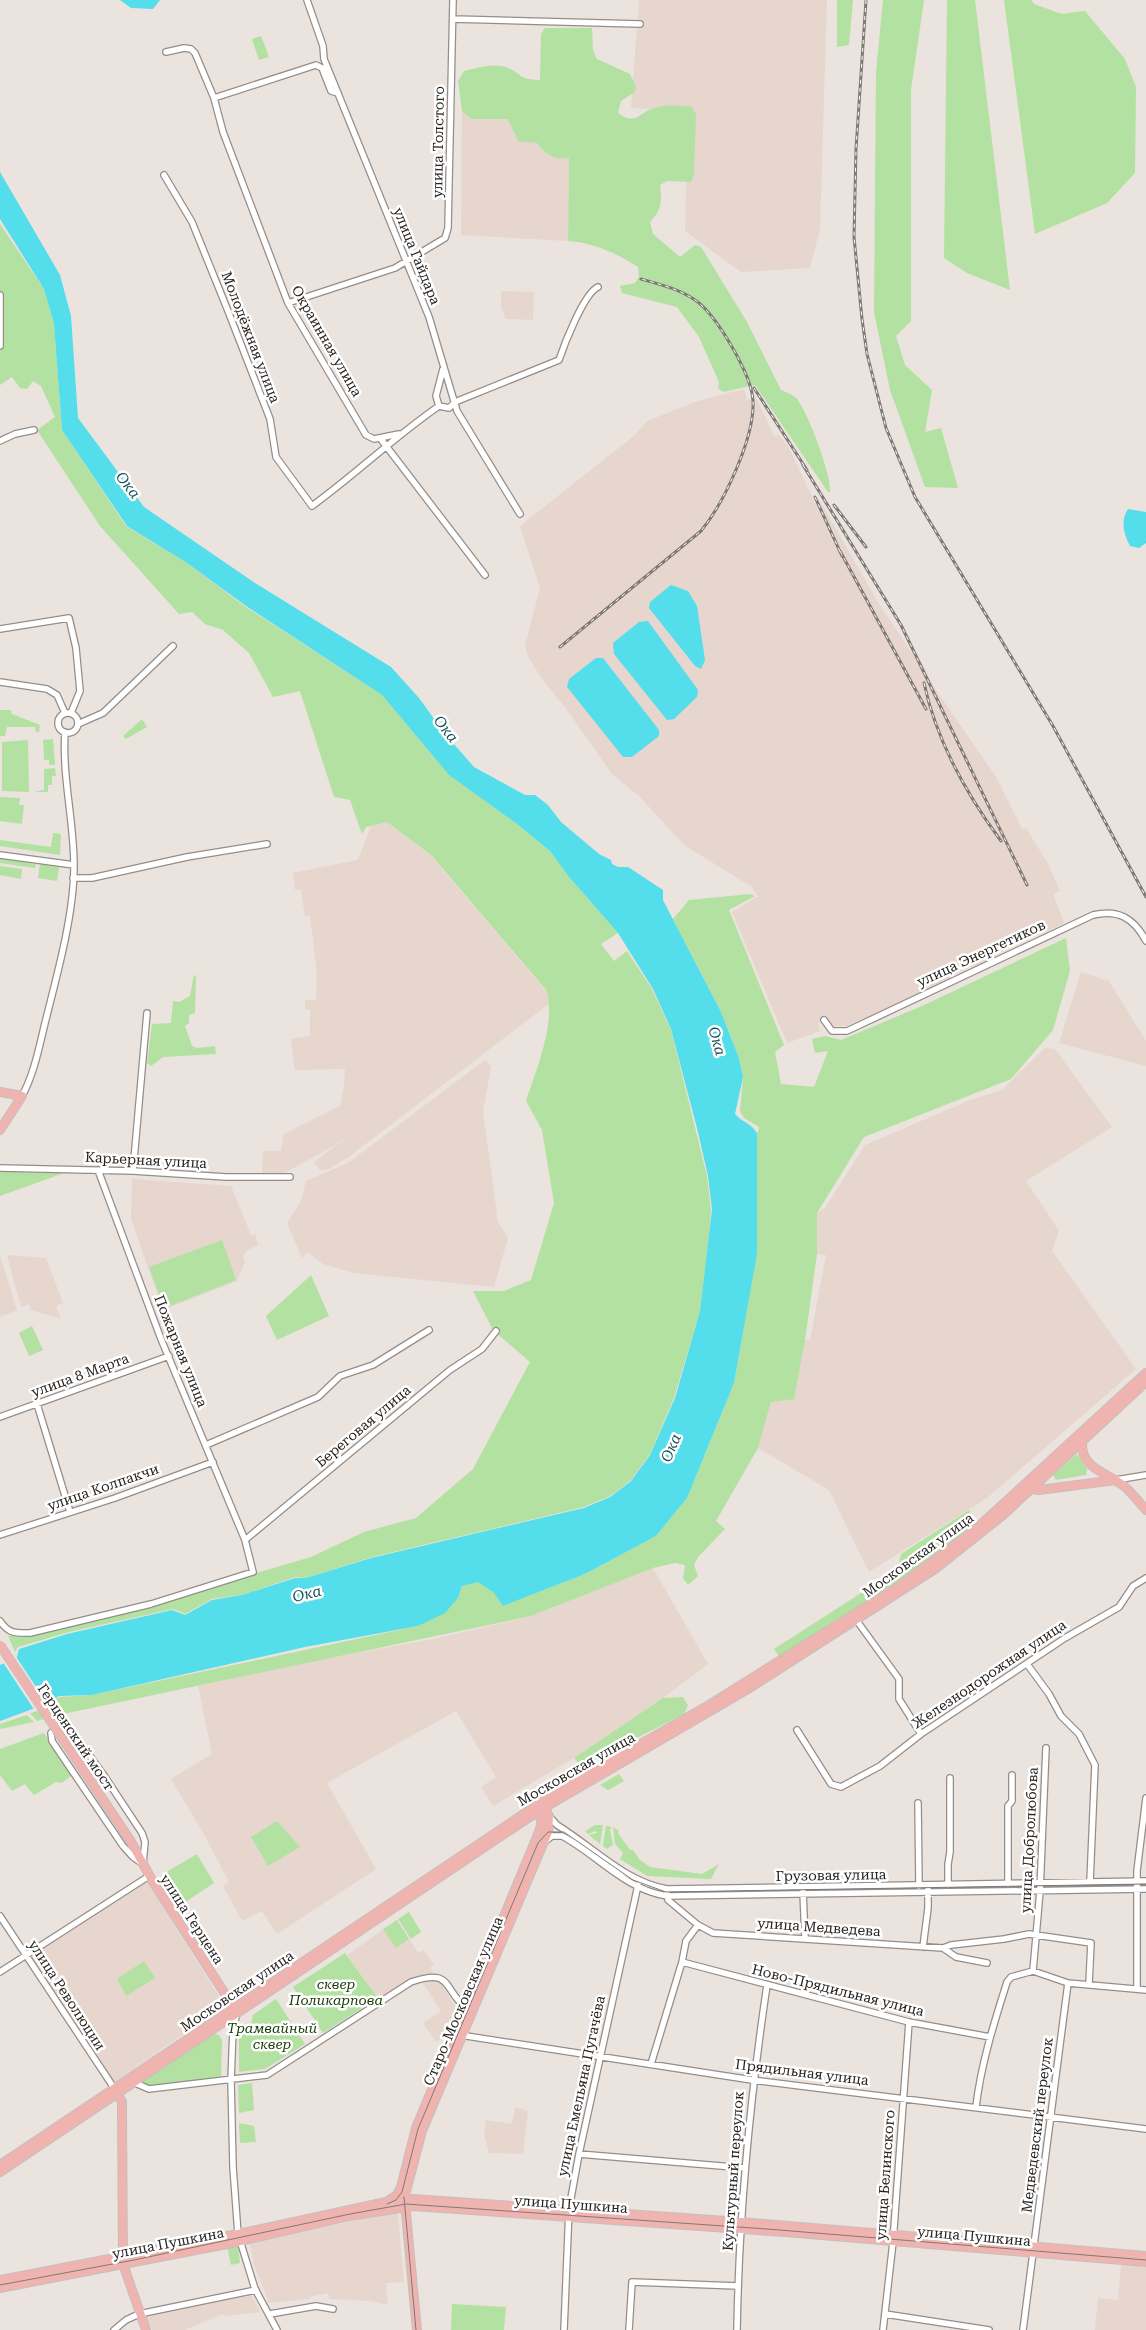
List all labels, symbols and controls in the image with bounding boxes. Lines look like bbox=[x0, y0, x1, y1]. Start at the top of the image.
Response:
street label: улица Толстого bbox=[429, 86, 447, 198]
street label: улица Гайдара bbox=[390, 205, 444, 307]
street label: Молодёжная улица bbox=[219, 269, 284, 405]
street label: Окраинная улица bbox=[289, 283, 366, 400]
water label: Ока bbox=[112, 468, 144, 502]
water label: Ока bbox=[430, 712, 462, 746]
street label: улица Энергетиков bbox=[914, 916, 1048, 990]
water label: Ока bbox=[704, 1025, 730, 1057]
street label: Карьерная улица bbox=[85, 1149, 208, 1171]
street label: Пожарная улица bbox=[151, 1293, 211, 1410]
street label: улица 8 Марта bbox=[29, 1350, 131, 1400]
street label: Береговая улица bbox=[312, 1381, 414, 1470]
water label: Ока bbox=[657, 1431, 685, 1465]
street label: улица Колпакчи bbox=[45, 1460, 161, 1514]
street label: Московская улица bbox=[860, 1509, 977, 1600]
water label: Ока bbox=[291, 1582, 323, 1606]
street label: Железнодорожная улица bbox=[909, 1616, 1069, 1732]
street label: Герценский мост bbox=[34, 1681, 118, 1793]
street label: Московская улица bbox=[515, 1729, 638, 1809]
street label: улица Добролюбова bbox=[1017, 1766, 1041, 1913]
street label: Грузовая улица bbox=[775, 1866, 887, 1884]
street label: улица Герцена bbox=[157, 1871, 227, 1967]
street label: Старо-Московская улица bbox=[420, 1914, 506, 2088]
street label: улица Медведева bbox=[757, 1915, 882, 1939]
street label: улица Революции bbox=[25, 1937, 109, 2053]
street label: Московская улица bbox=[178, 1947, 297, 2035]
street label: Ново-Прядильная улица bbox=[750, 1961, 926, 2019]
park label: сквер Поликарпова bbox=[288, 1976, 383, 2008]
street label: улица Емельяна Пугачёва bbox=[554, 1994, 608, 2178]
park label: Трамвайный сквер bbox=[227, 2020, 317, 2052]
street label: Медведевский переулок bbox=[1018, 2036, 1056, 2214]
street label: Прядильная улица bbox=[734, 2056, 870, 2088]
street label: Культурный переулок bbox=[719, 2090, 747, 2251]
street label: улица Белинского bbox=[872, 2109, 898, 2241]
street label: улица Пушкина bbox=[514, 2192, 629, 2216]
street label: улица Пушкина bbox=[917, 2223, 1032, 2249]
street label: улица Пушкина bbox=[111, 2224, 226, 2262]

